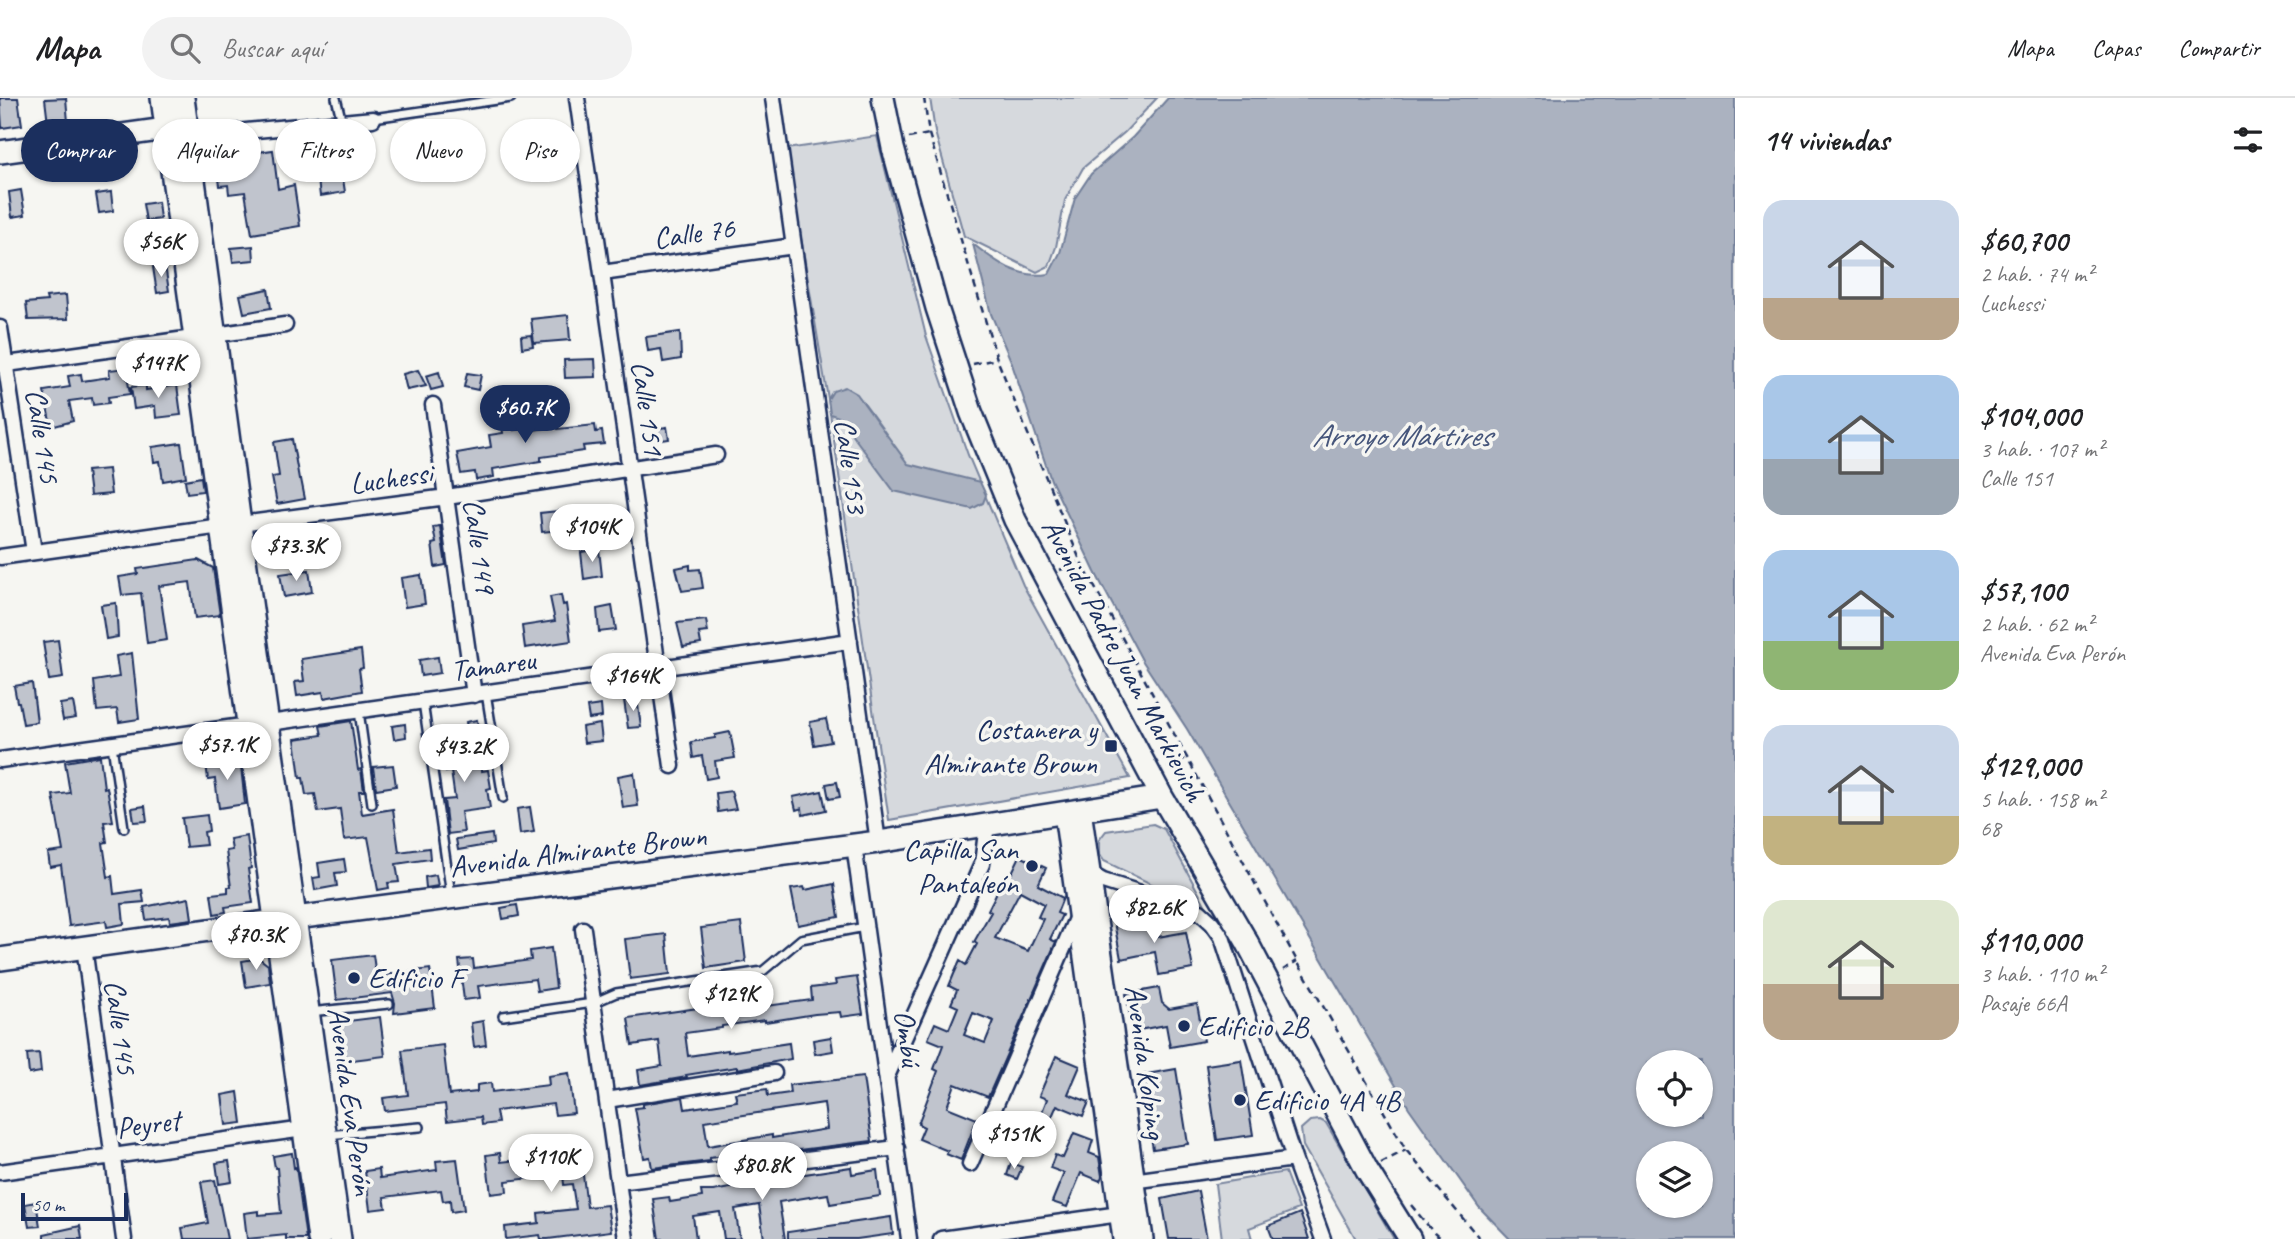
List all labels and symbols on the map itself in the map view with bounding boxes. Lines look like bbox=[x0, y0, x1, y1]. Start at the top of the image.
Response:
street label: Calle 76 bbox=[651, 208, 738, 257]
pin: $56K bbox=[120, 220, 202, 279]
pin: $147K bbox=[109, 341, 207, 400]
street label: Calle 151 bbox=[623, 358, 674, 459]
street label: Calle 145 bbox=[17, 386, 69, 487]
pin: $60.7K bbox=[468, 386, 582, 445]
water label: Arroyo Mártires bbox=[1312, 415, 1496, 456]
street label: Calle 153 bbox=[826, 416, 877, 518]
street label: Luchessi bbox=[347, 453, 438, 503]
street label: Calle 149 bbox=[455, 496, 506, 598]
pin: $104K bbox=[543, 504, 641, 564]
street label: Avenida Padre Juan Markievich bbox=[1033, 512, 1215, 809]
pin: $73.3K bbox=[239, 524, 353, 583]
street label: Tamareu bbox=[448, 640, 539, 690]
pin: $164K bbox=[584, 654, 682, 713]
place label: Costanera y Almirante Brown bbox=[924, 710, 1099, 782]
pin: $57.1K bbox=[170, 722, 284, 782]
pin: $43.2K bbox=[407, 724, 521, 784]
marker: Costanera y Almirante Brown bbox=[1103, 738, 1119, 754]
street label: Avenida Almirante Brown bbox=[448, 816, 709, 886]
place label: Capilla San Pantaleón bbox=[903, 830, 1019, 902]
marker: Capilla San Pantaleón bbox=[1024, 858, 1040, 874]
pin: $82.6K bbox=[1097, 886, 1211, 945]
pin: $70.3K bbox=[199, 912, 313, 972]
place label: Edificio F bbox=[368, 959, 469, 997]
marker: Edificio F bbox=[346, 970, 362, 986]
pin: $129K bbox=[682, 972, 780, 1031]
street label: Calle 145 bbox=[96, 977, 147, 1078]
street label: Avenida Kolping bbox=[1116, 982, 1176, 1143]
street label: Avenida Eva Perón bbox=[319, 1005, 383, 1199]
street label: Ombú bbox=[885, 1007, 931, 1071]
place label: Edificio 2B bbox=[1198, 1007, 1311, 1045]
marker: Edificio 2B bbox=[1176, 1018, 1192, 1034]
place label: Edificio 4A 4B bbox=[1254, 1081, 1402, 1119]
marker: Edificio 4A 4B bbox=[1232, 1092, 1248, 1108]
street label: Peyret bbox=[114, 1100, 186, 1147]
pin: $151K bbox=[965, 1112, 1063, 1171]
pin: $110K bbox=[502, 1134, 600, 1194]
pin: $80.8K bbox=[705, 1142, 819, 1202]
scale bar bbox=[21, 1190, 128, 1222]

